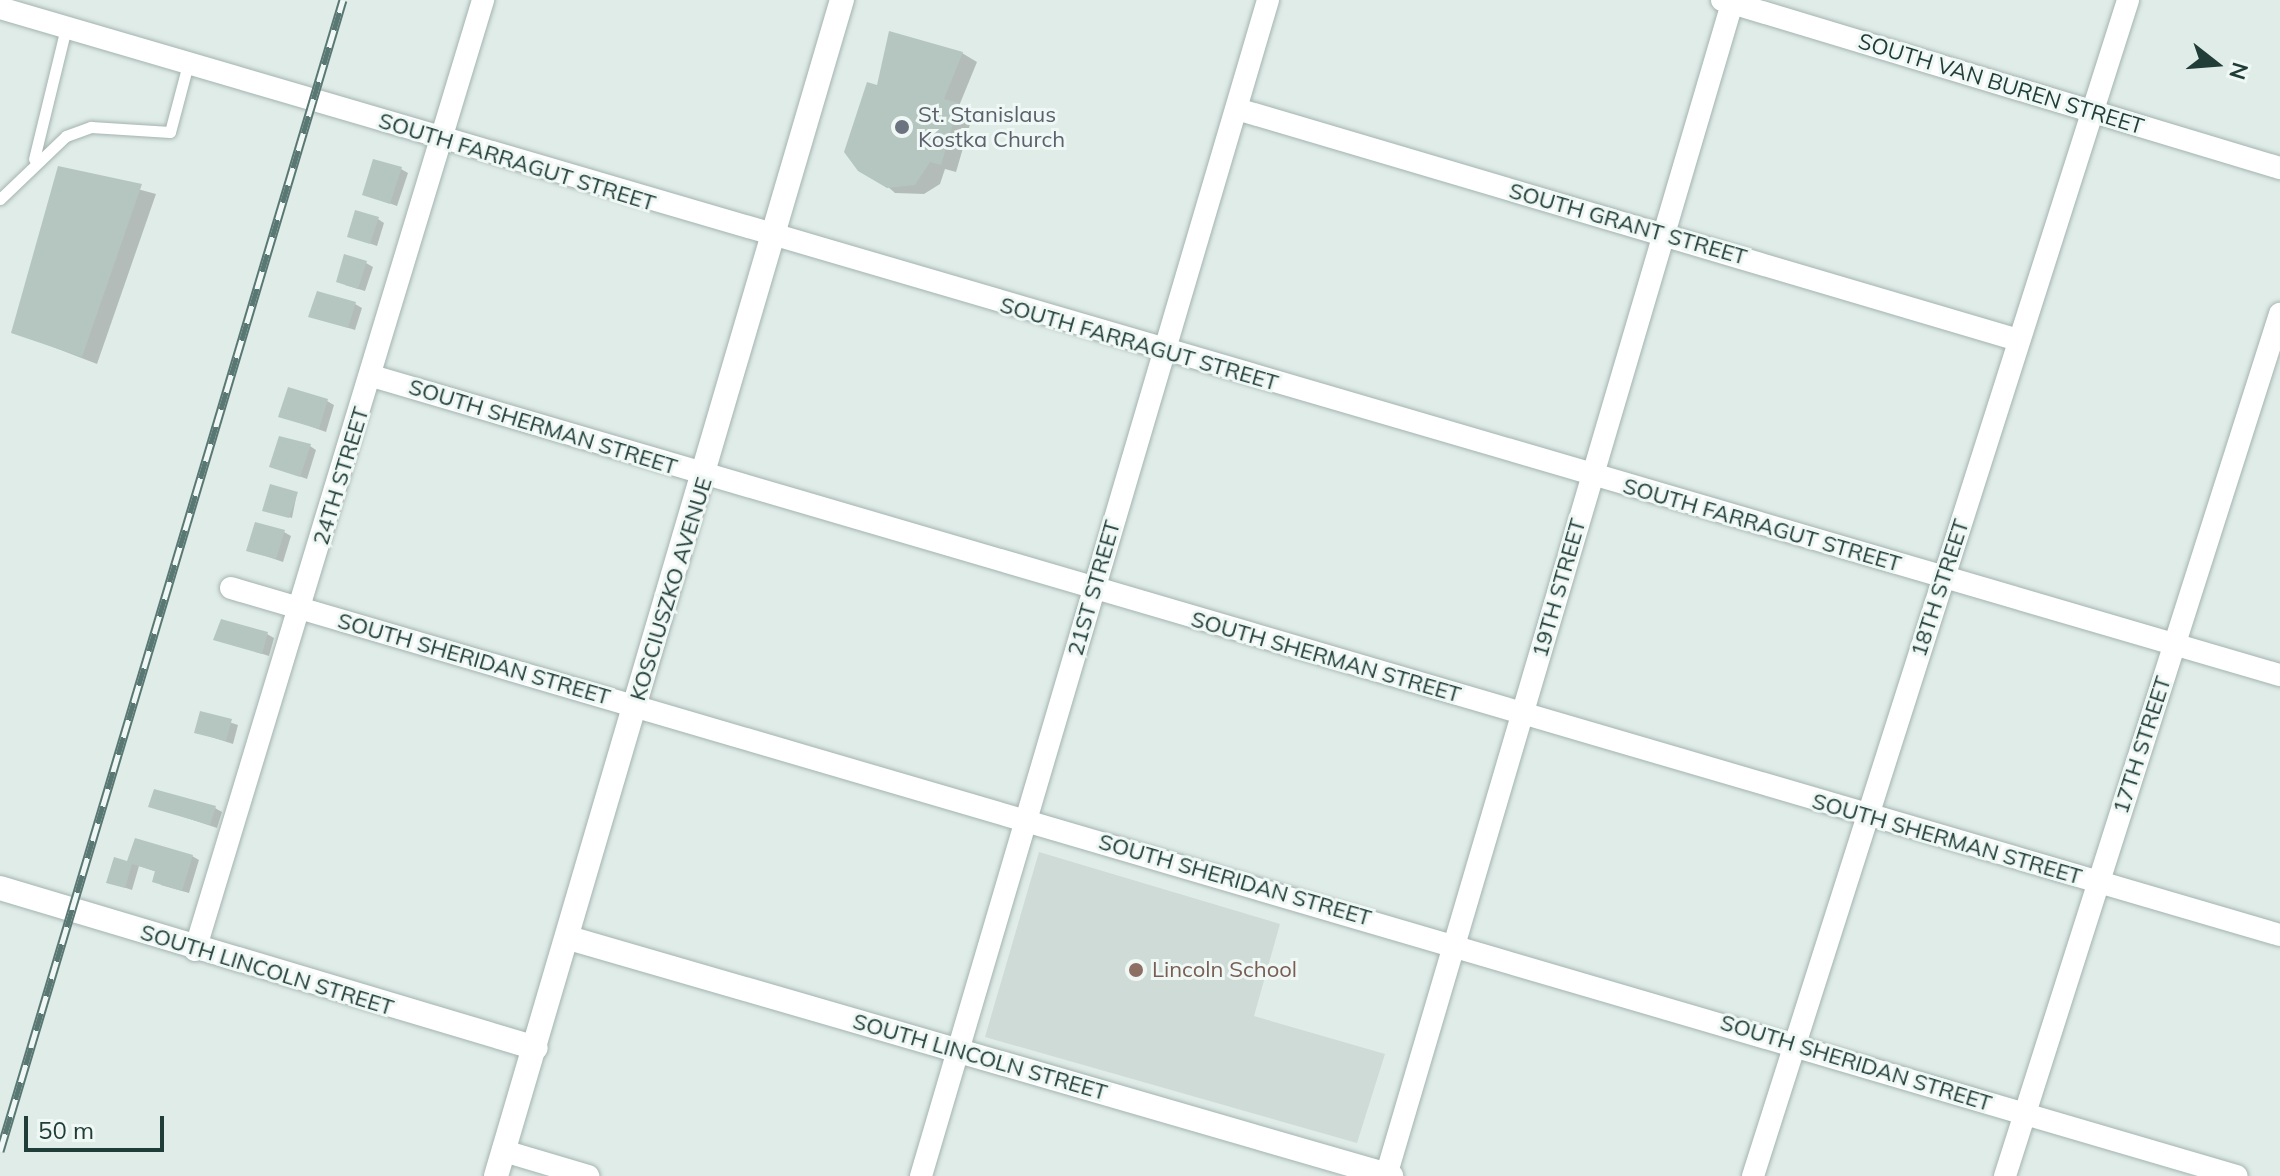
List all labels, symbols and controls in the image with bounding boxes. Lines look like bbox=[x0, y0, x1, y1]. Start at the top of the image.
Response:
north arrow bbox=[2176, 24, 2256, 104]
street label: SOUTH VAN BUREN STREET bbox=[1855, 28, 2147, 140]
text: N bbox=[2223, 59, 2255, 83]
place label: St. Stanislaus Kostka Church bbox=[918, 101, 1065, 152]
street label: SOUTH FARRAGUT STREET bbox=[375, 107, 659, 217]
marker: St. Stanislaus Kostka Church bbox=[893, 118, 911, 136]
street label: SOUTH GRANT STREET bbox=[1506, 177, 1750, 271]
street label: SOUTH FARRAGUT STREET bbox=[997, 292, 1281, 396]
street label: SOUTH SHERMAN STREET bbox=[406, 374, 680, 480]
street label: 24TH STREET bbox=[307, 404, 375, 548]
street label: SOUTH FARRAGUT STREET bbox=[1620, 473, 1904, 577]
street label: KOSCIUSZKO AVENUE bbox=[624, 474, 718, 704]
street label: 19TH STREET bbox=[1527, 516, 1591, 660]
street label: 18TH STREET bbox=[1905, 516, 1975, 660]
street label: 21ST STREET bbox=[1062, 517, 1126, 659]
street label: SOUTH SHERMAN STREET bbox=[1188, 606, 1464, 708]
street label: SOUTH SHERIDAN STREET bbox=[335, 607, 613, 711]
street label: 17TH STREET bbox=[2107, 673, 2177, 817]
street label: SOUTH SHERMAN STREET bbox=[1809, 788, 2085, 890]
street label: SOUTH SHERIDAN STREET bbox=[1096, 828, 1374, 932]
street label: SOUTH LINCOLN STREET bbox=[137, 919, 397, 1021]
place label: Lincoln School bbox=[1152, 957, 1297, 983]
marker: Lincoln School bbox=[1127, 961, 1145, 979]
street label: SOUTH LINCOLN STREET bbox=[850, 1008, 1110, 1106]
street label: SOUTH SHERIDAN STREET bbox=[1717, 1009, 1995, 1117]
scale bar bbox=[28, 1100, 168, 1150]
text: 50 m bbox=[38, 1115, 94, 1145]

